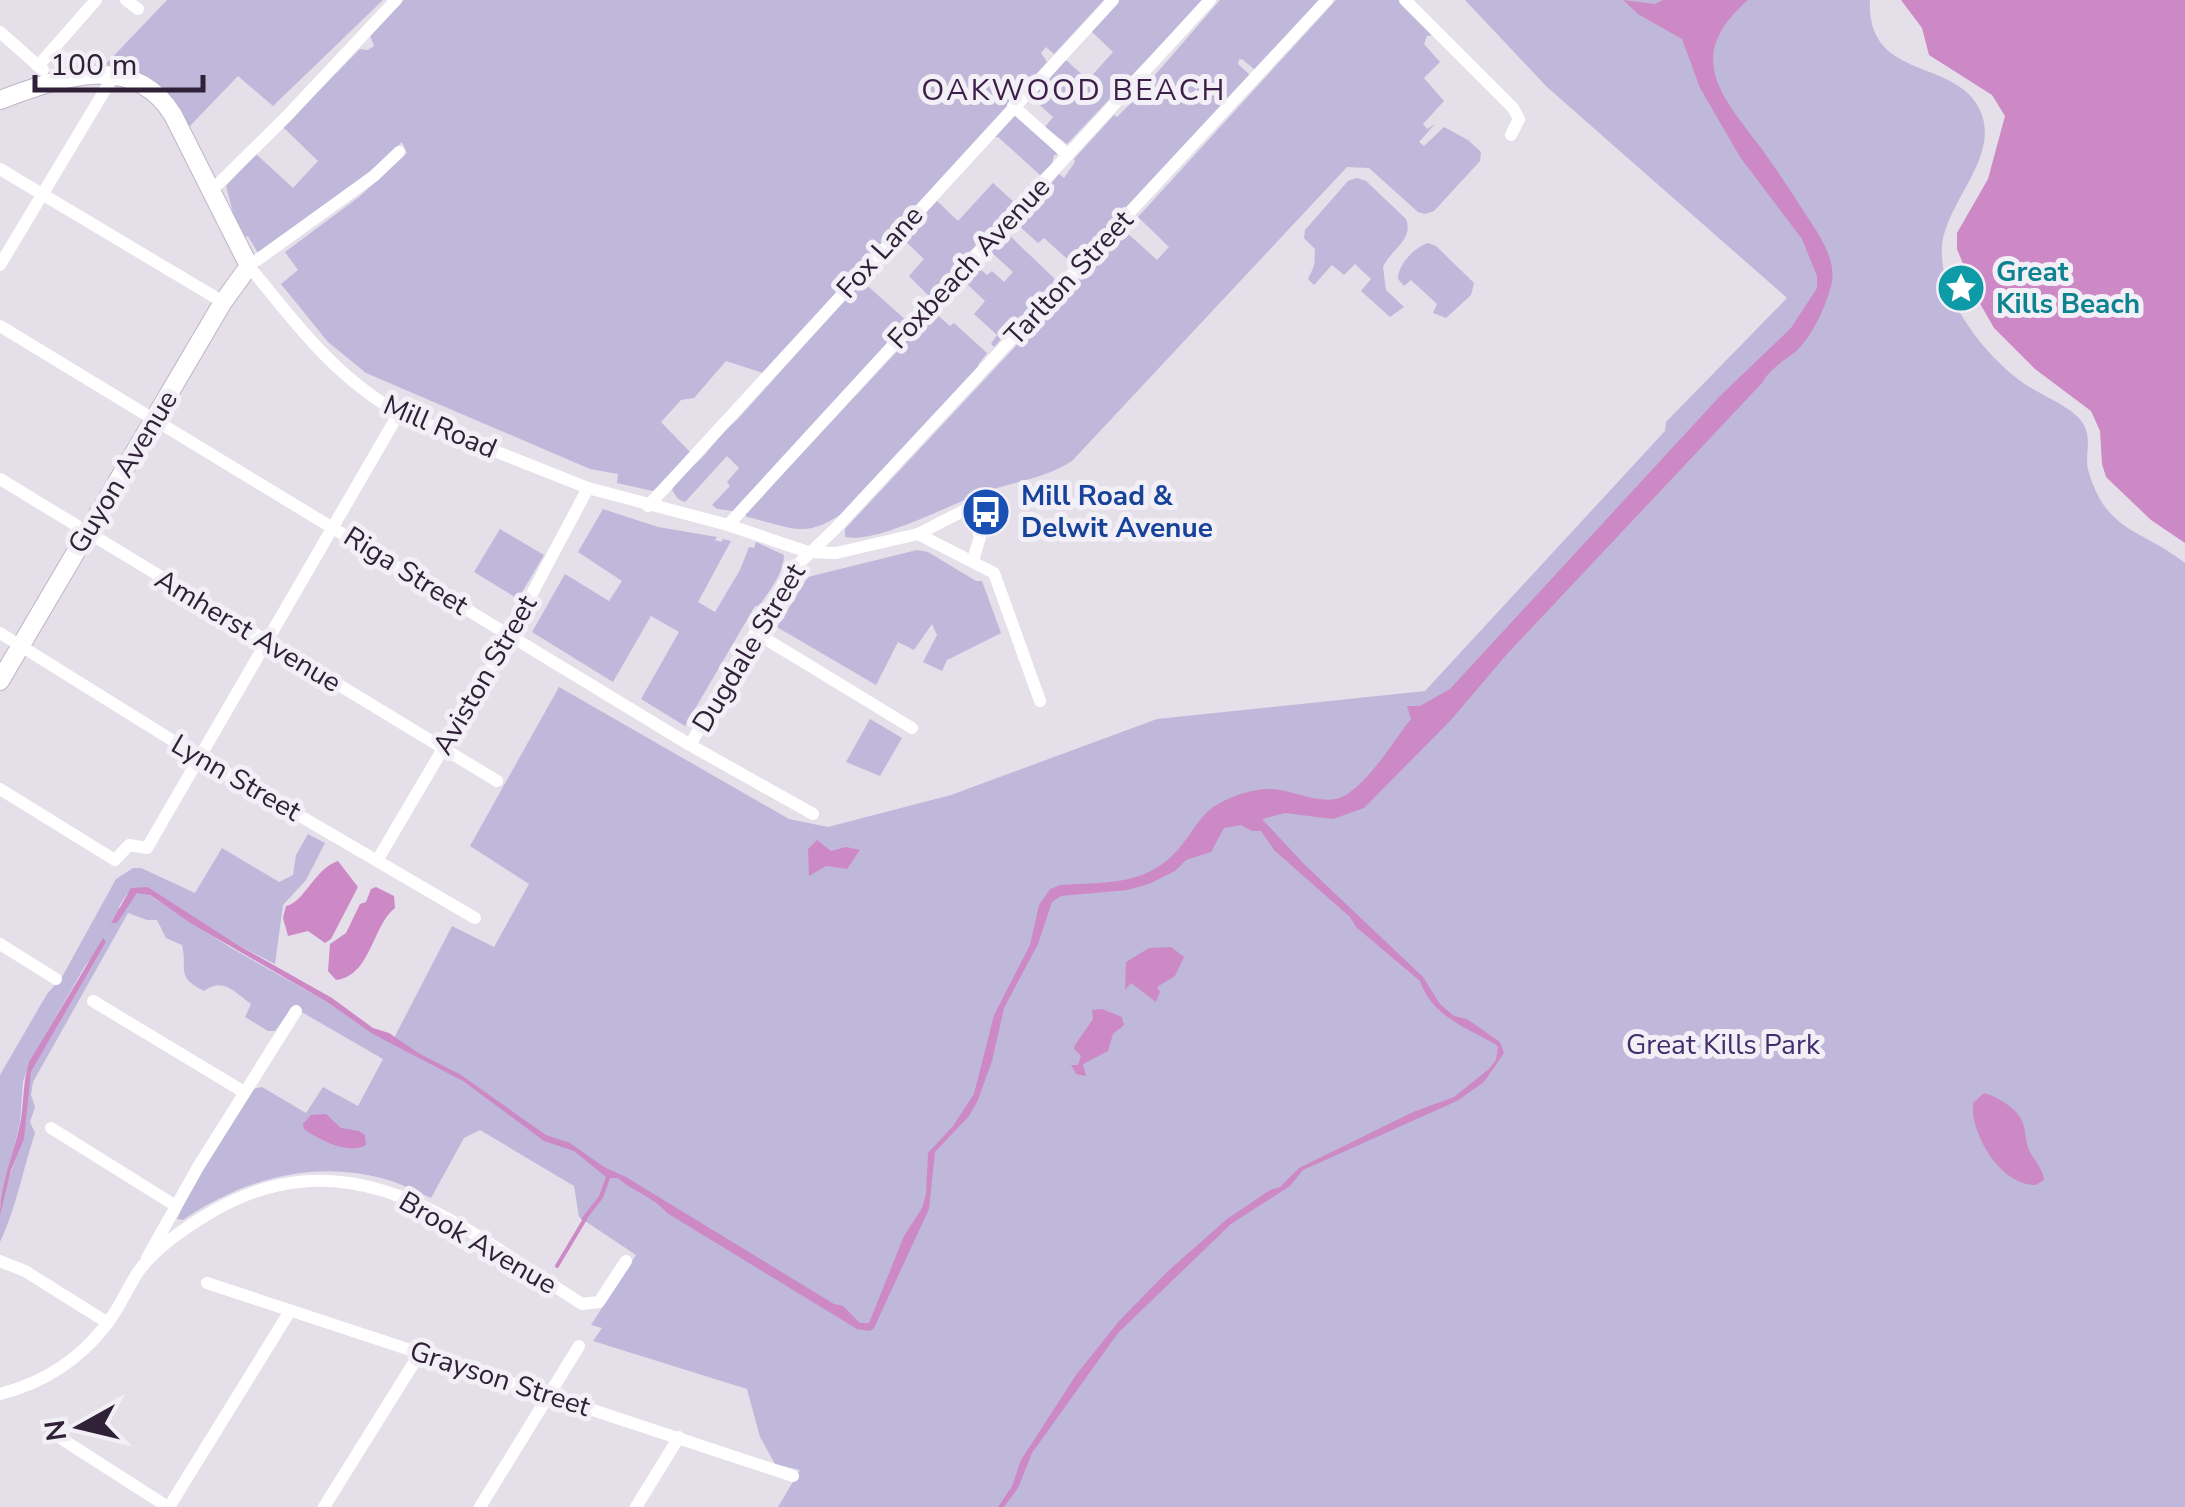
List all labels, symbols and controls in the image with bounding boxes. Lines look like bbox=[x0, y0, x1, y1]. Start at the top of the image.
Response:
scale bar bbox=[35, 30, 202, 92]
text: 100 m bbox=[50, 45, 137, 86]
district label: OAKWOOD BEACH bbox=[921, 70, 1227, 111]
street label: Foxbeach Avenue bbox=[879, 169, 1059, 357]
street label: Fox Lane bbox=[828, 197, 932, 307]
street label: Tarlton Street bbox=[996, 202, 1142, 354]
place label: Great Kills Beach bbox=[1996, 253, 2140, 323]
place icon: Great Kills Beach bbox=[1935, 262, 1987, 314]
street label: Guyon Avenue bbox=[59, 383, 187, 561]
street label: Mill Road bbox=[378, 386, 502, 468]
place label: Mill Road & Delwit Avenue bbox=[1021, 477, 1213, 547]
bus stop icon: Mill Road & Delwit Avenue bbox=[960, 486, 1012, 538]
street label: Riga Street bbox=[337, 518, 476, 624]
street label: Dugdale Street bbox=[684, 556, 814, 740]
street label: Amherst Avenue bbox=[148, 560, 348, 702]
street label: Aviston Street bbox=[424, 588, 546, 762]
street label: Lynn Street bbox=[164, 726, 308, 831]
park label: Great Kills Park bbox=[1626, 1026, 1821, 1064]
street label: Brook Avenue bbox=[392, 1182, 564, 1304]
street label: Grayson Street bbox=[405, 1332, 595, 1426]
north arrow bbox=[30, 1377, 130, 1477]
text: N bbox=[36, 1417, 77, 1443]

